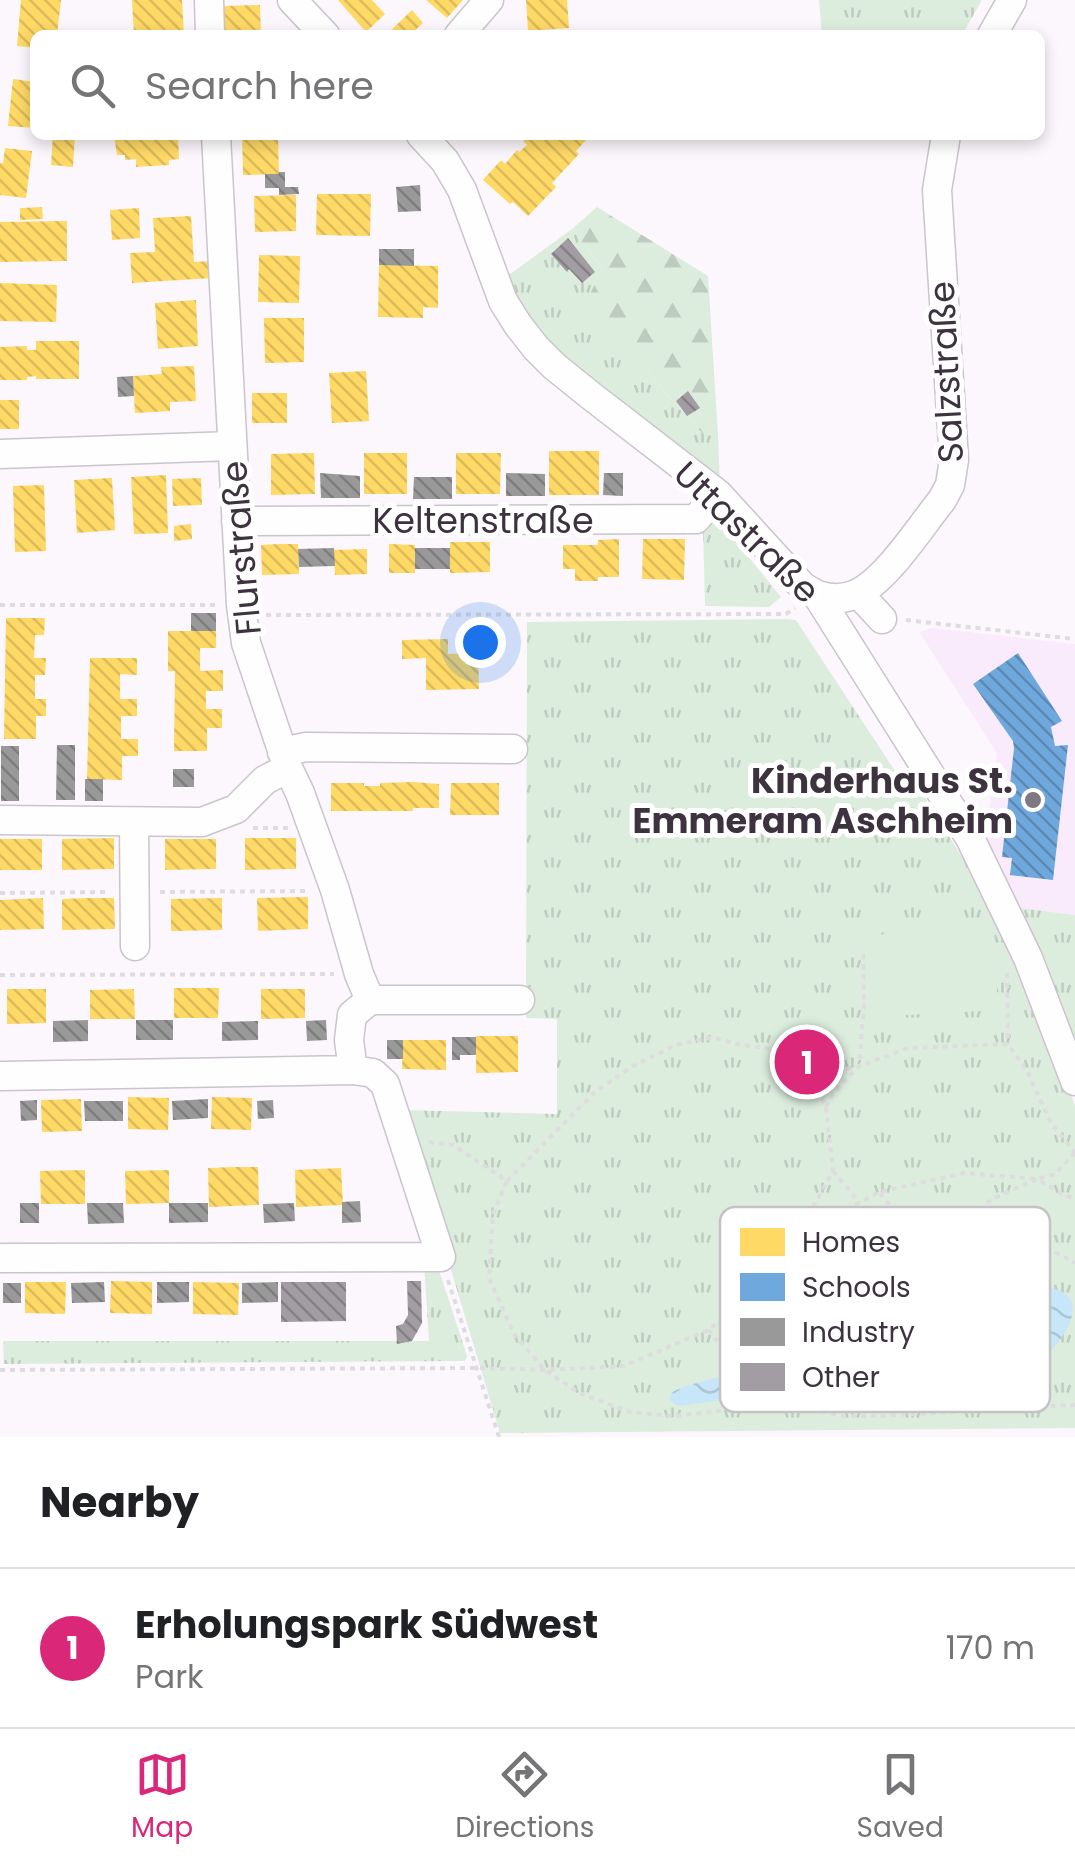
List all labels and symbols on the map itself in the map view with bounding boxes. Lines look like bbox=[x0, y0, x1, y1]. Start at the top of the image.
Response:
street label: Salzstraße bbox=[917, 280, 975, 464]
street label: Uttastraße bbox=[663, 450, 831, 614]
street label: Flurstraße bbox=[209, 459, 273, 637]
street label: Keltenstraße bbox=[372, 496, 594, 545]
your location bbox=[455, 617, 506, 668]
place label: Kinderhaus St. Emmeram Aschheim bbox=[633, 756, 1013, 845]
marker: Kinderhaus St. Emmeram Aschheim bbox=[1022, 789, 1044, 811]
pin: 1 bbox=[774, 1024, 840, 1100]
legend bbox=[720, 1207, 1050, 1412]
text: Homes bbox=[802, 1223, 900, 1262]
text: Schools bbox=[802, 1268, 911, 1307]
text: Industry bbox=[802, 1313, 915, 1352]
text: Other bbox=[802, 1358, 880, 1397]

